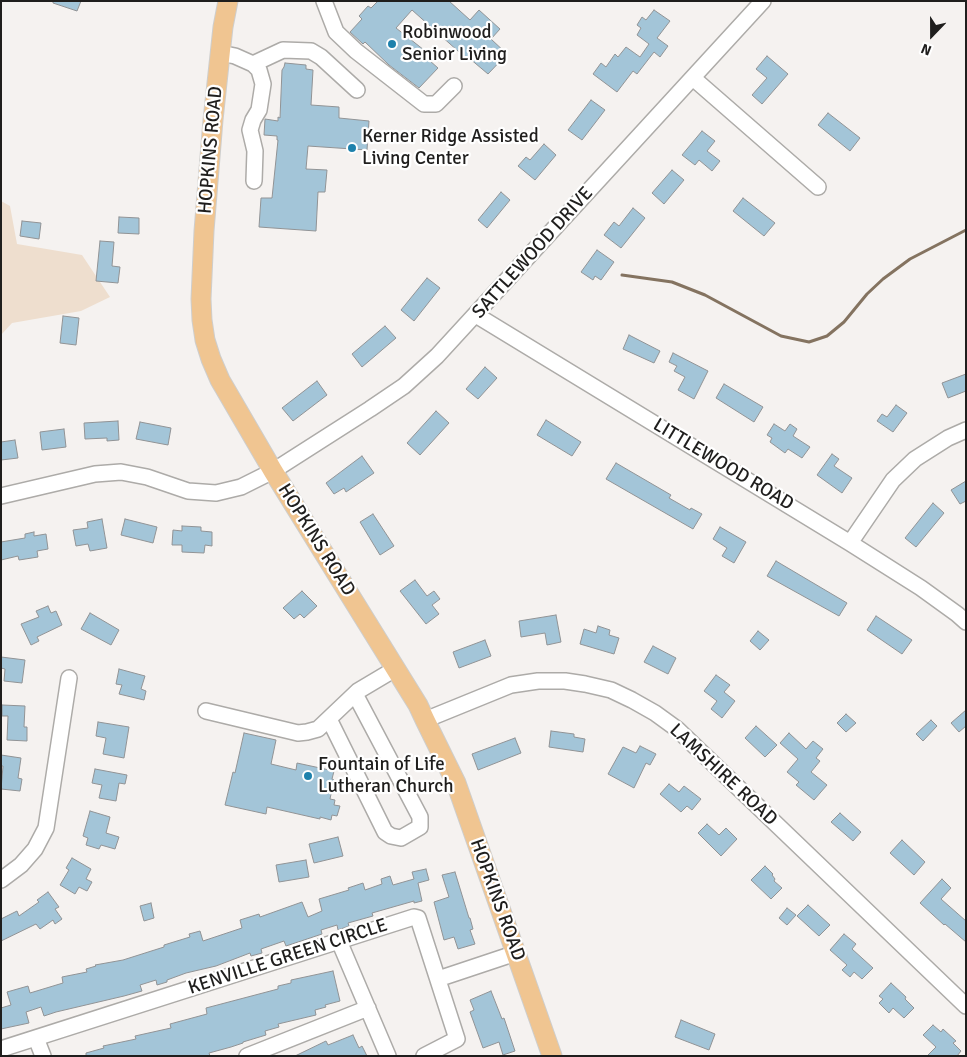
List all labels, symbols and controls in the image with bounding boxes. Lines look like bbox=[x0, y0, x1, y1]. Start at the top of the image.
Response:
north arrow bbox=[907, 10, 957, 60]
place label: Robinwood Senior Living bbox=[402, 22, 507, 66]
marker: Robinwood Senior Living bbox=[386, 38, 398, 50]
text: N bbox=[918, 40, 934, 59]
street label: HOPKINS ROAD bbox=[194, 85, 228, 215]
place label: Kerner Ridge Assisted Living Center bbox=[362, 126, 539, 170]
marker: Kerner Ridge Assisted Living Center bbox=[346, 142, 358, 154]
street label: SATTLEWOOD DRIVE bbox=[468, 182, 598, 324]
street label: LITTLEWOOD ROAD bbox=[649, 414, 797, 516]
street label: HOPKINS ROAD bbox=[272, 480, 360, 600]
street label: LAMSHIRE ROAD bbox=[664, 719, 782, 831]
place label: Fountain of Life Lutheran Church bbox=[318, 754, 454, 798]
marker: Fountain of Life Lutheran Church bbox=[302, 770, 314, 782]
street label: HOPKINS ROAD bbox=[464, 836, 530, 964]
street label: KENVILLE GREEN CIRCLE bbox=[185, 914, 391, 1000]

